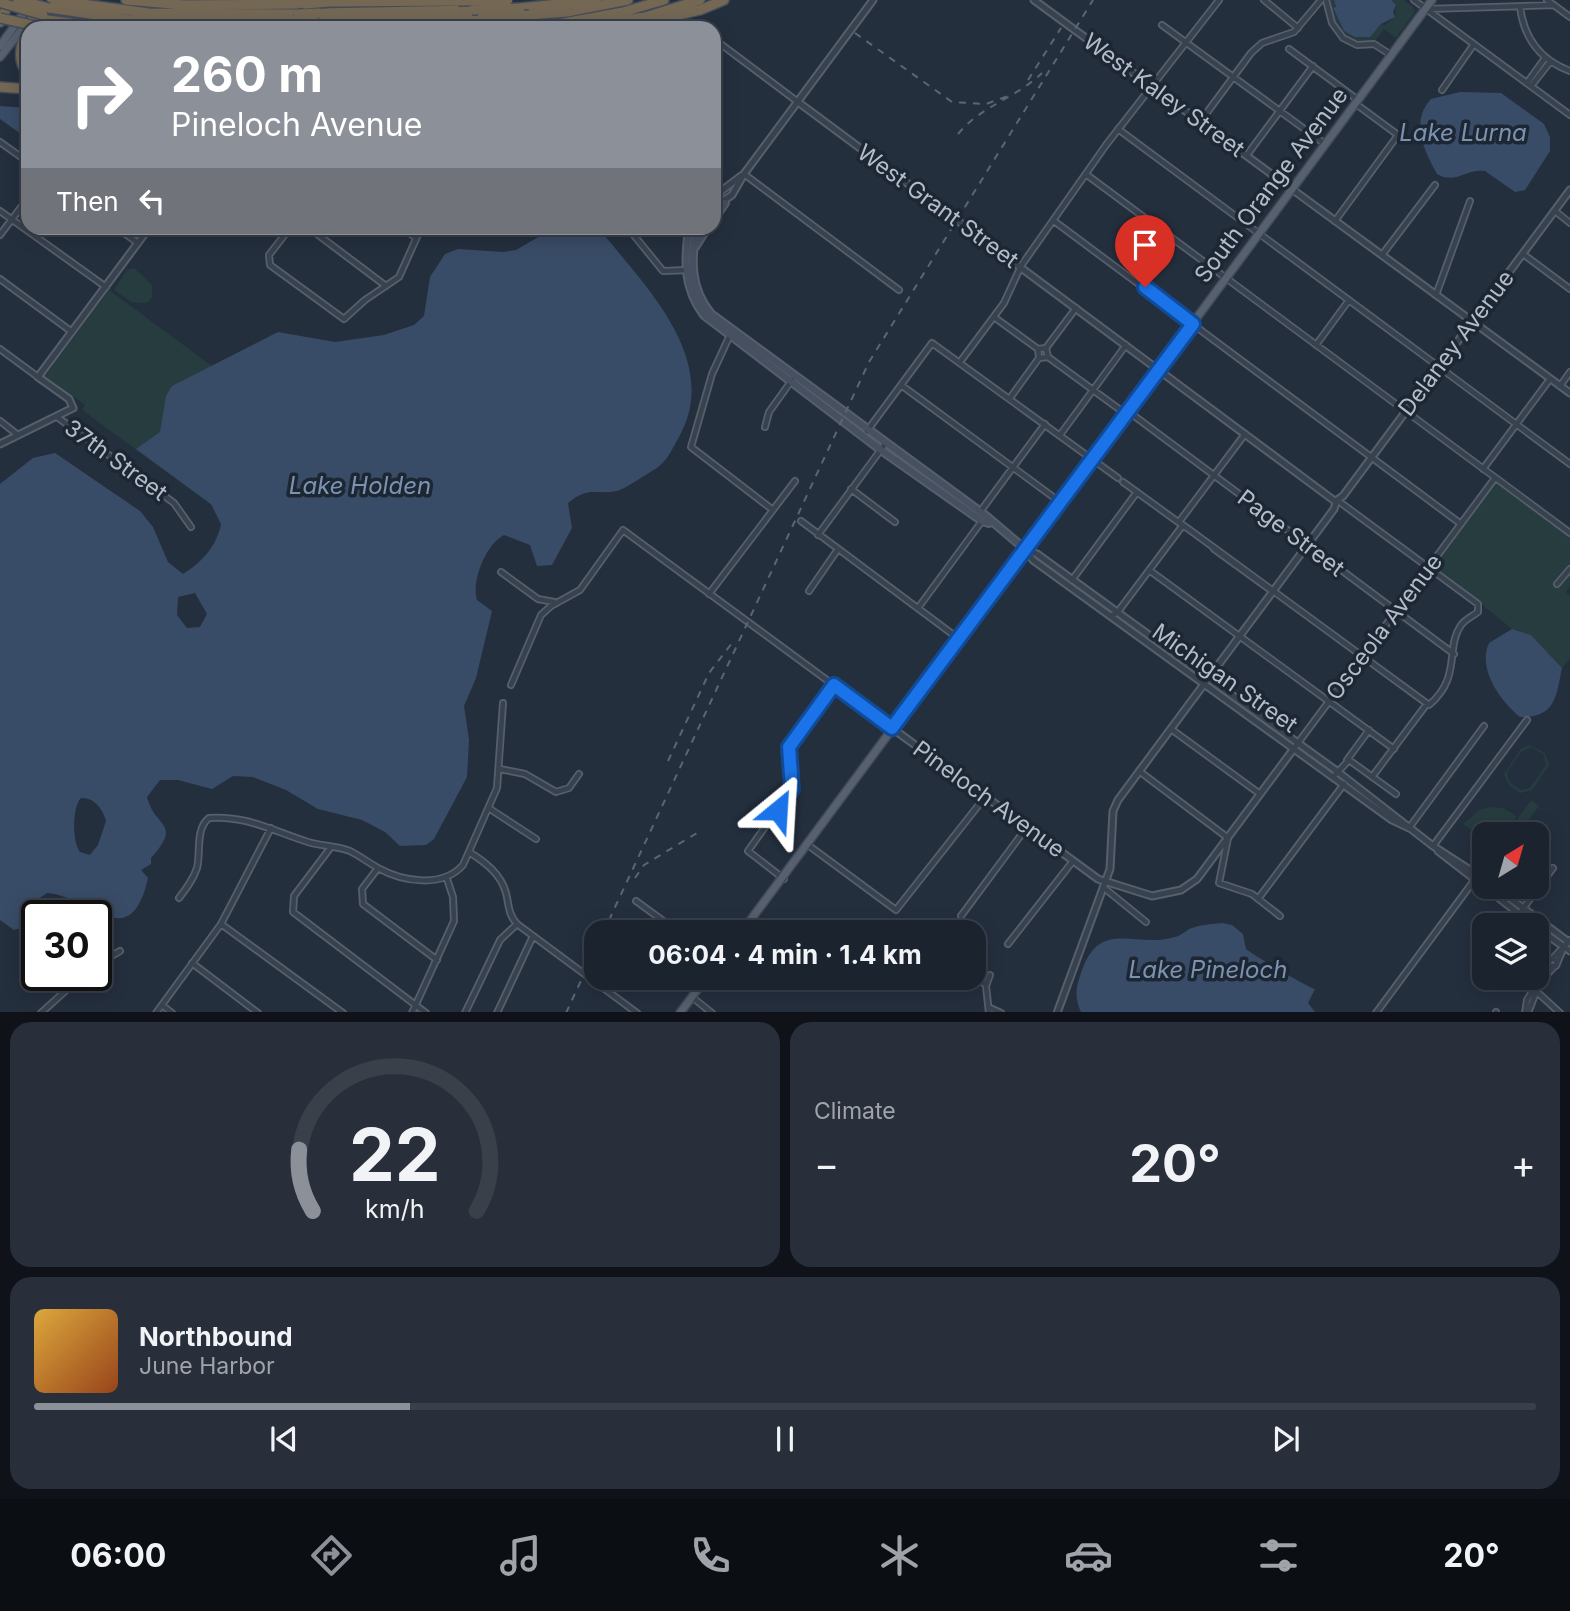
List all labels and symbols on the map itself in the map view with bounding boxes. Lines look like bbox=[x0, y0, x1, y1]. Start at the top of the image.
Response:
street label: West Kaley Street bbox=[1078, 27, 1250, 163]
street label: South Orange Avenue bbox=[1188, 82, 1354, 288]
water label: Lake Lurna bbox=[1399, 118, 1527, 147]
street label: West Grant Street bbox=[852, 138, 1024, 274]
pin bbox=[1115, 215, 1175, 287]
street label: Delaney Avenue bbox=[1392, 265, 1520, 421]
street label: 37th Street bbox=[59, 413, 173, 507]
water label: Lake Holden bbox=[289, 471, 431, 500]
street label: Page Street bbox=[1232, 484, 1350, 583]
street label: Osceola Avenue bbox=[1320, 548, 1448, 706]
street label: Michigan Street bbox=[1147, 618, 1303, 739]
street label: Pineloch Avenue bbox=[908, 735, 1070, 863]
position arrow bbox=[741, 773, 815, 847]
north arrow bbox=[1472, 822, 1549, 900]
speed limit sign: 30 bbox=[21, 900, 112, 991]
water label: Lake Pineloch bbox=[1129, 955, 1287, 984]

